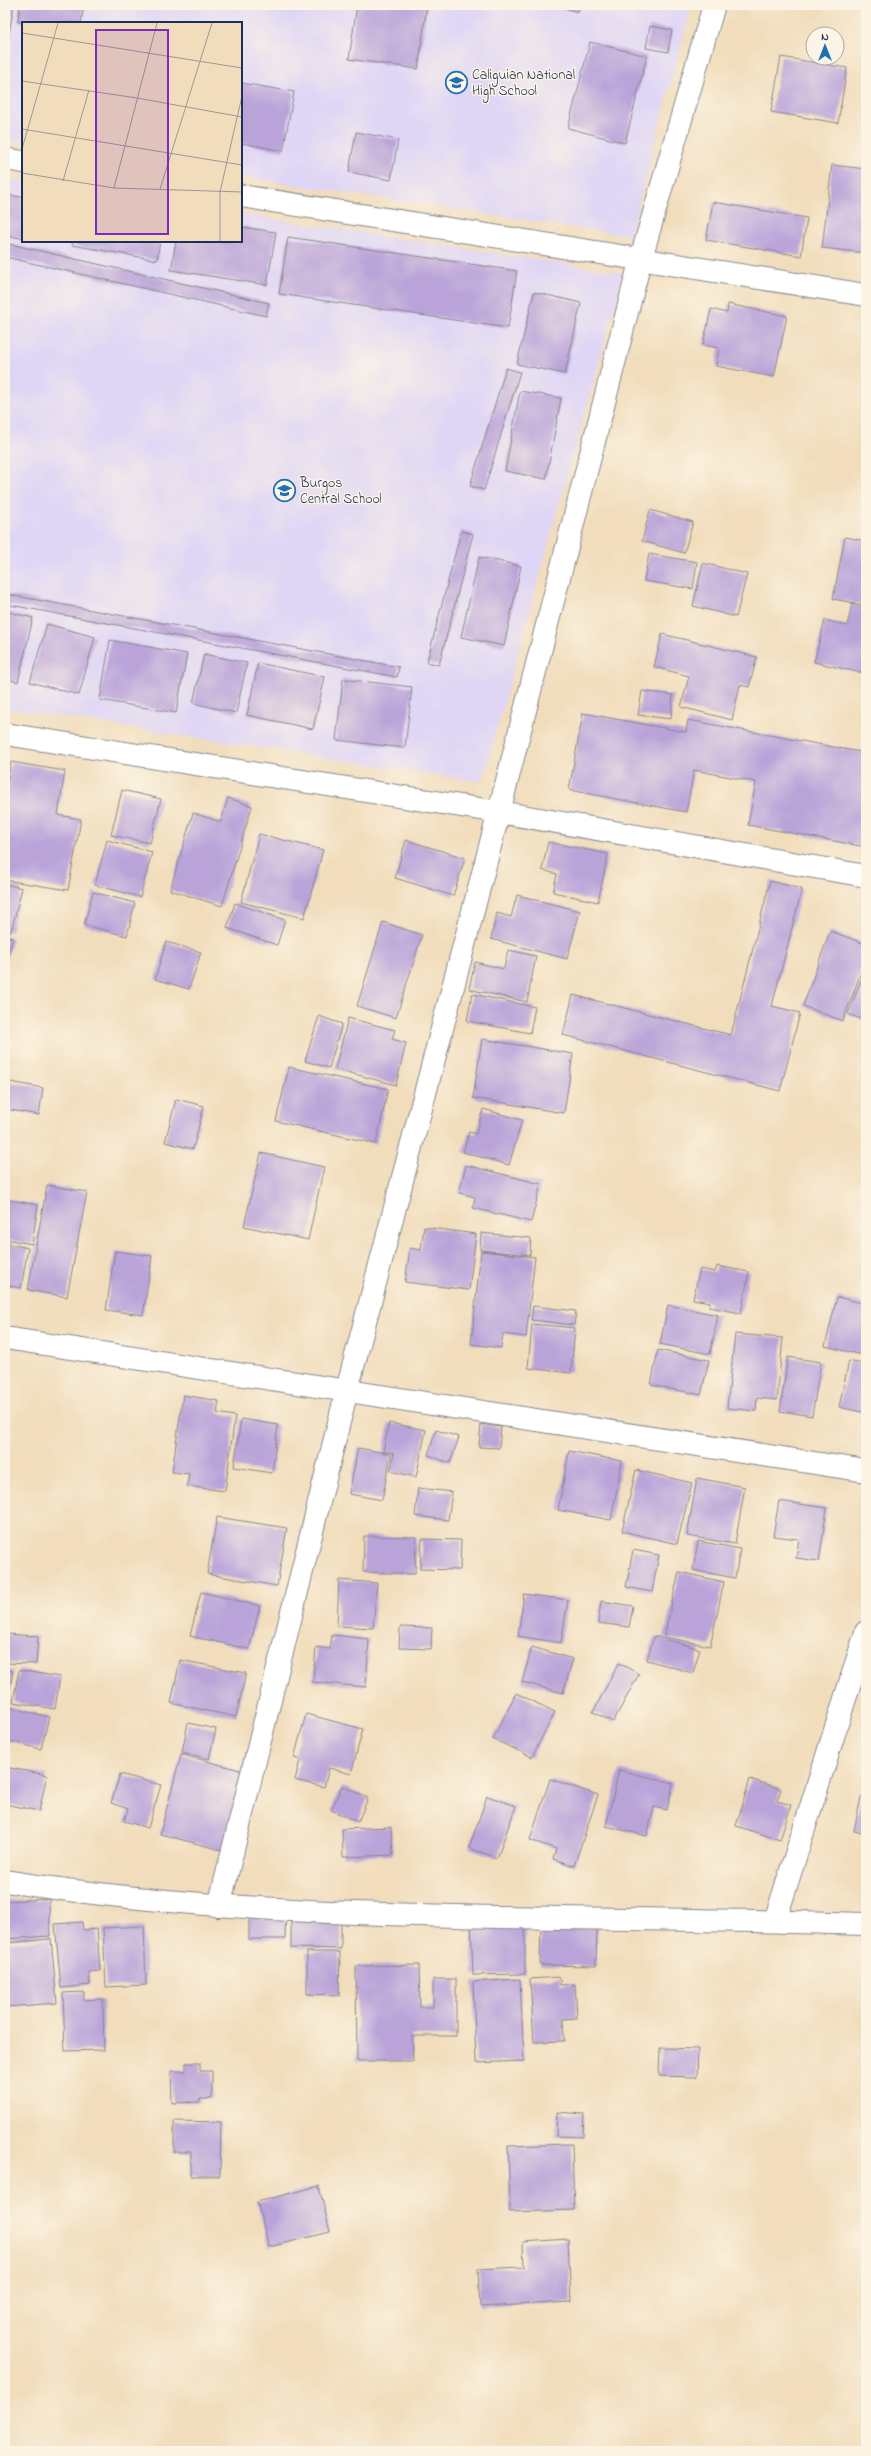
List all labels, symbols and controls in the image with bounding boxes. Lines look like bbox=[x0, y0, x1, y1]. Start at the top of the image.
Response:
inset map bbox=[22, 22, 242, 242]
north arrow bbox=[805, 26, 845, 66]
text: N bbox=[821, 29, 829, 45]
place label: Caliguian National High School bbox=[472, 65, 575, 103]
school or university icon: Caliguian National High School bbox=[443, 69, 469, 95]
place label: Burgos Central School bbox=[299, 473, 382, 510]
school or university icon: Burgos Central School bbox=[271, 477, 297, 503]

